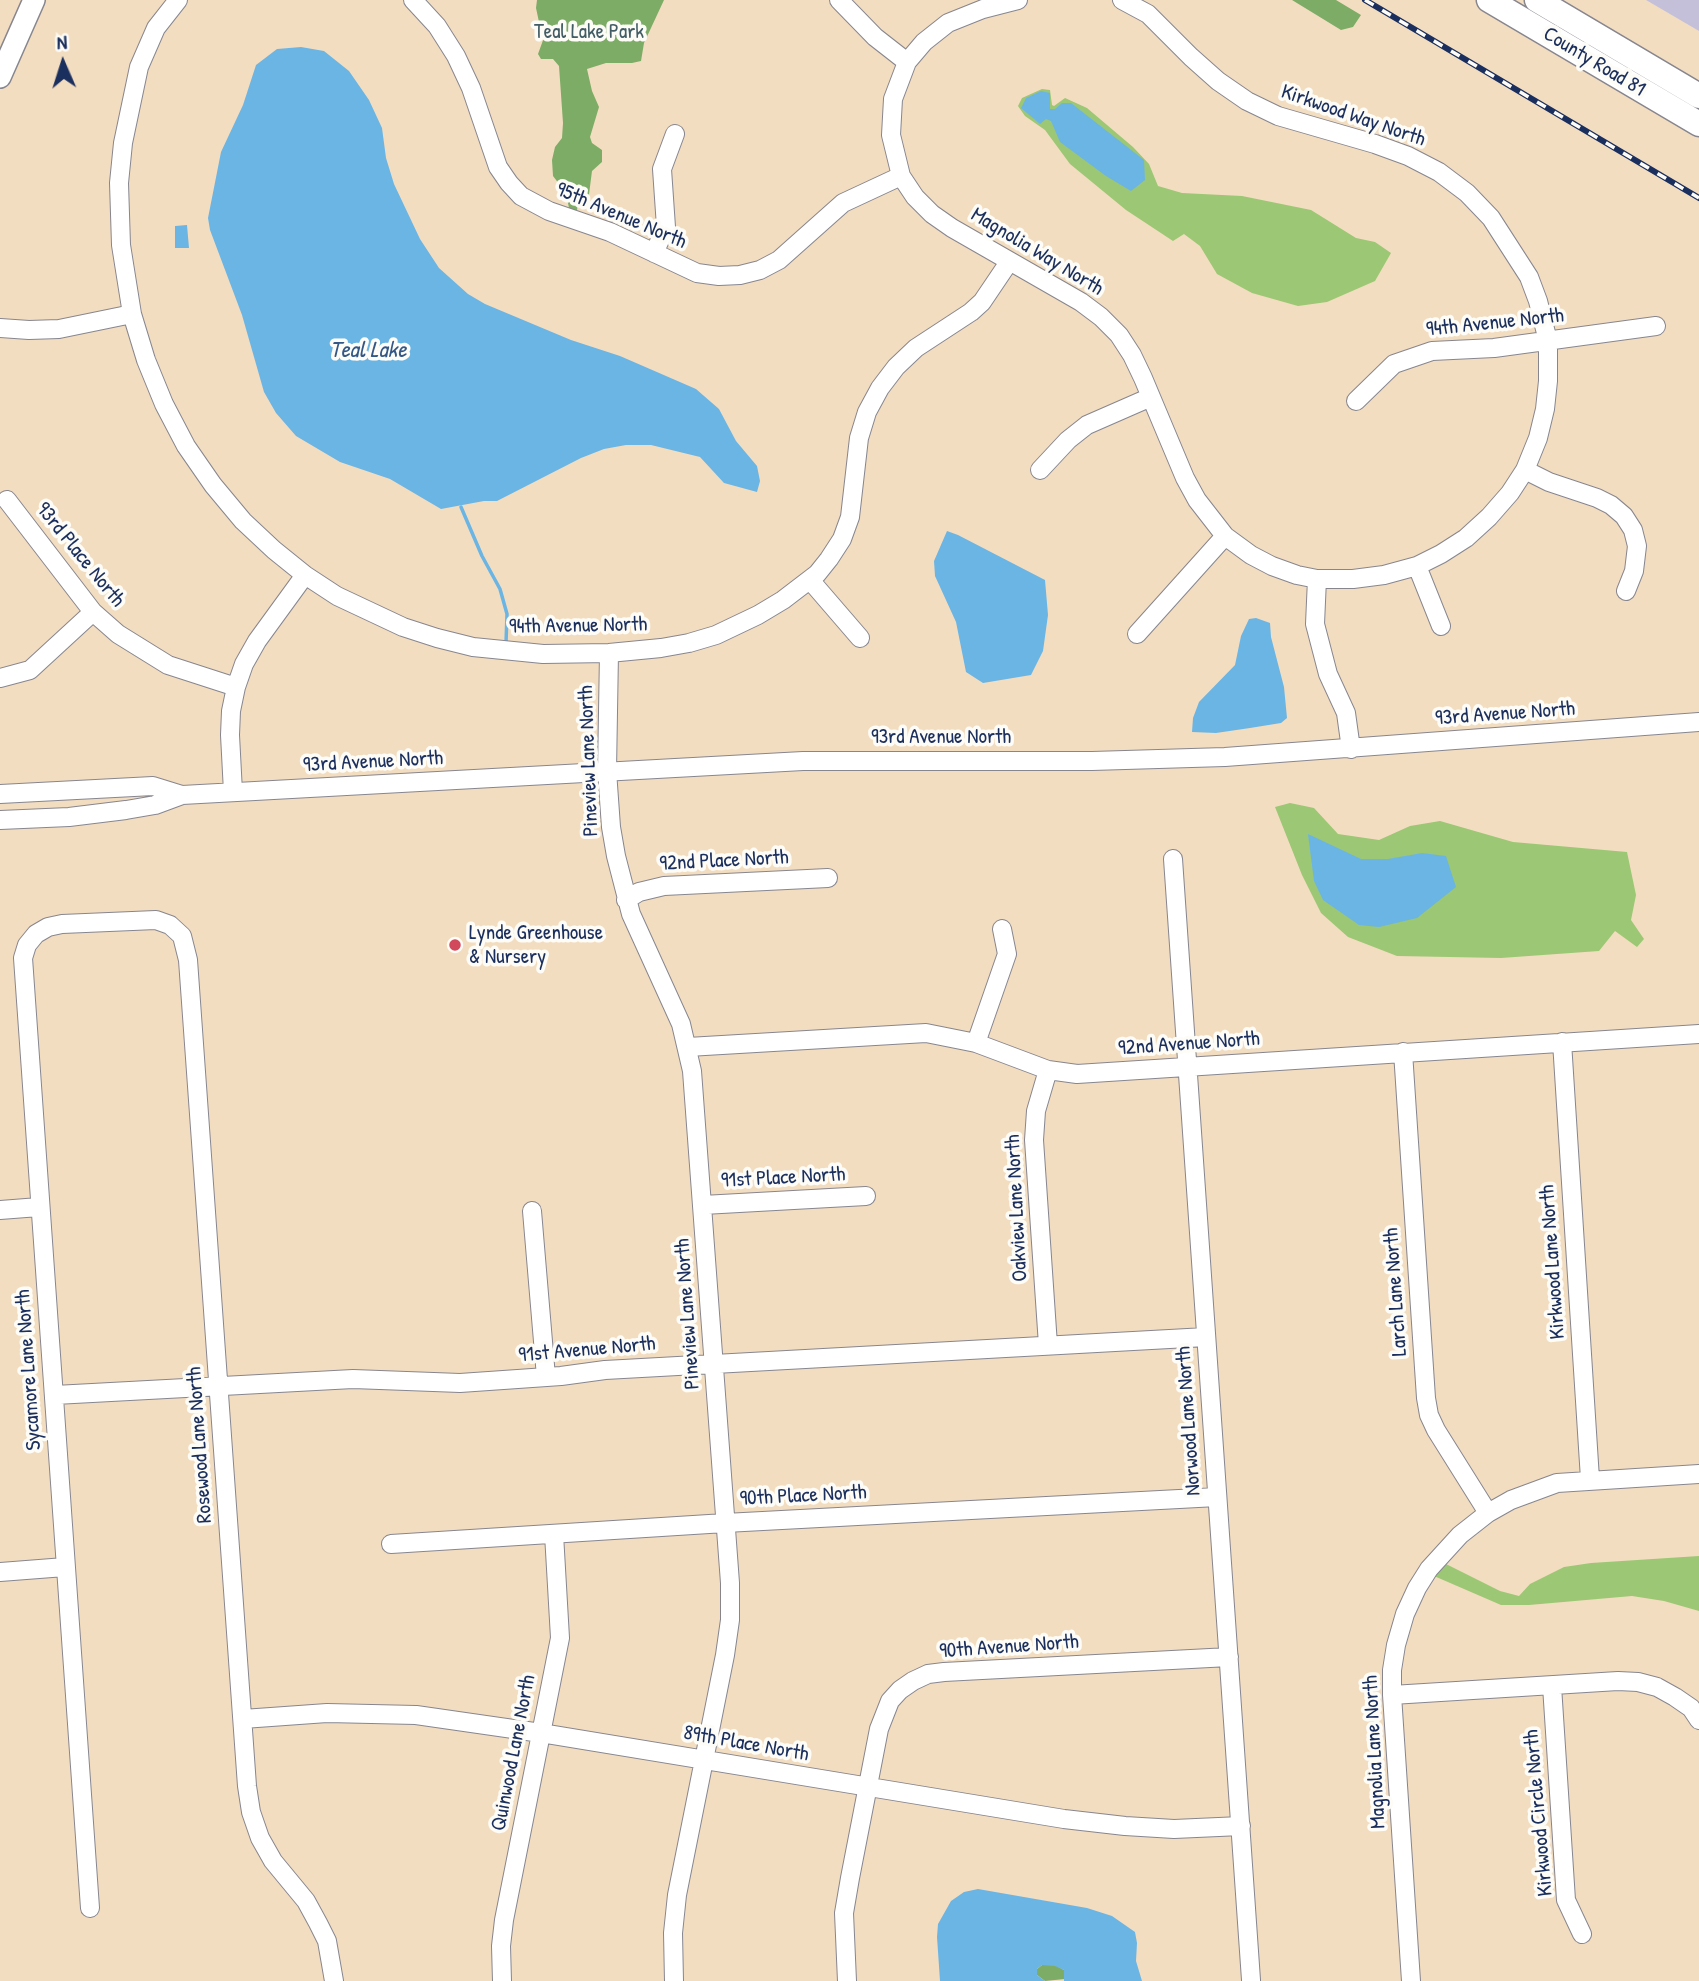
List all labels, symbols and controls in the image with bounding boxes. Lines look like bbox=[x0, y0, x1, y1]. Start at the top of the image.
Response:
park label: Teal Lake Park bbox=[534, 19, 644, 45]
street label: County Road 81 bbox=[1538, 22, 1650, 102]
north arrow bbox=[28, 28, 98, 98]
text: N bbox=[56, 29, 68, 55]
street label: Kirkwood Way North bbox=[1278, 80, 1428, 152]
street label: 95th Avenue North bbox=[552, 177, 690, 255]
street label: Magnolia Way North bbox=[966, 203, 1108, 301]
street label: 94th Avenue North bbox=[1425, 303, 1565, 343]
water label: Teal Lake bbox=[330, 337, 406, 365]
street label: 93rd Place North bbox=[30, 498, 130, 612]
street label: 94th Avenue North bbox=[509, 612, 647, 640]
street label: Pineview Lane North bbox=[574, 685, 604, 837]
street label: 93rd Avenue North bbox=[1434, 697, 1576, 731]
street label: 93rd Avenue North bbox=[871, 724, 1011, 750]
street label: 93rd Avenue North bbox=[302, 746, 444, 778]
street label: 92nd Place North bbox=[659, 845, 789, 877]
place label: Lynde Greenhouse & Nursery bbox=[469, 920, 603, 970]
marker: Lynde Greenhouse & Nursery bbox=[447, 937, 463, 953]
street label: 92nd Avenue North bbox=[1117, 1026, 1261, 1062]
street label: Oakview Lane North bbox=[1001, 1134, 1033, 1282]
street label: 91st Place North bbox=[720, 1162, 846, 1194]
street label: Kirkwood Lane North bbox=[1535, 1184, 1571, 1340]
street label: Larch Lane North bbox=[1379, 1227, 1413, 1357]
street label: Pineview Lane North bbox=[670, 1238, 706, 1390]
street label: Sycamore Lane North bbox=[11, 1289, 47, 1451]
street label: 91st Avenue North bbox=[518, 1331, 656, 1369]
street label: Norwood Lane North bbox=[1171, 1345, 1207, 1497]
street label: Rosewood Lane North bbox=[182, 1366, 218, 1524]
street label: 90th Place North bbox=[739, 1480, 867, 1512]
street label: 90th Avenue North bbox=[938, 1630, 1080, 1664]
street label: Quinwood Lane North bbox=[487, 1673, 541, 1833]
street label: Magnolia Lane North bbox=[1358, 1675, 1392, 1829]
street label: 89th Place North bbox=[681, 1721, 811, 1767]
street label: Kirkwood Circle North bbox=[1519, 1729, 1559, 1897]

